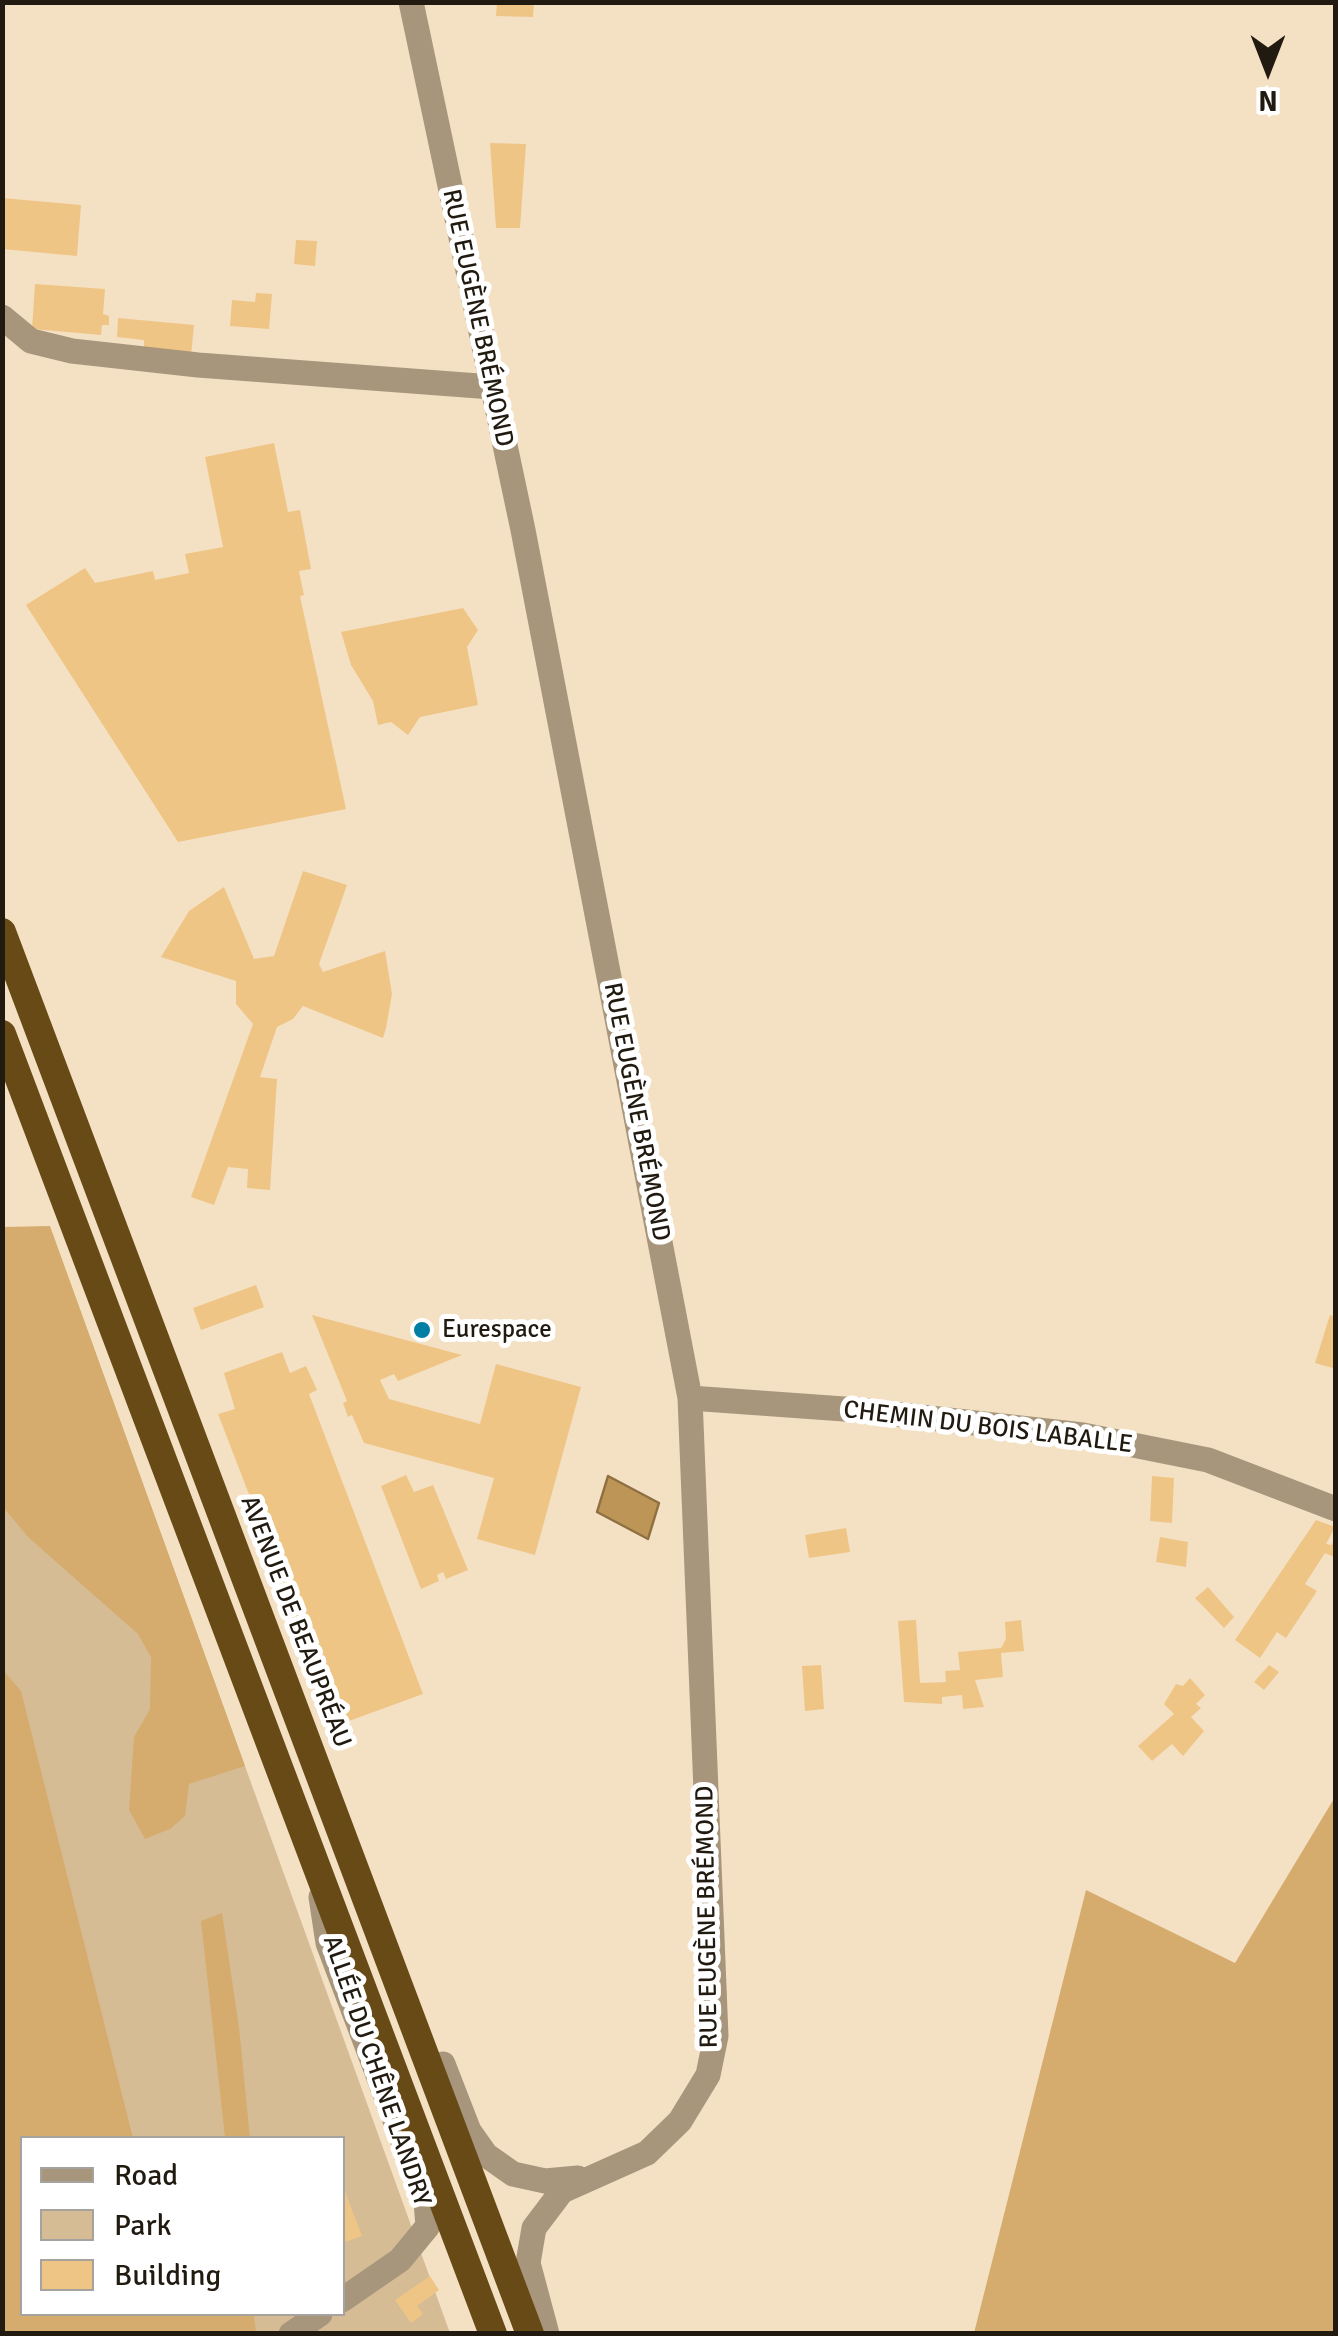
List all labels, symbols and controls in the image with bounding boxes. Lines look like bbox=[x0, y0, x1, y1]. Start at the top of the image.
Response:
north arrow bbox=[1218, 20, 1318, 120]
text: N bbox=[1258, 83, 1278, 117]
street label: RUE EUGÈNE BRÉMOND bbox=[435, 186, 519, 450]
street label: RUE EUGÈNE BRÉMOND bbox=[596, 980, 676, 1244]
place label: Eurespace bbox=[442, 1315, 552, 1345]
marker: Eurespace bbox=[411, 1319, 433, 1341]
street label: CHEMIN DU BOIS LABALLE bbox=[842, 1395, 1134, 1461]
street label: AVENUE DE BEAUPRÉAU bbox=[233, 1492, 357, 1752]
street label: RUE EUGÈNE BRÉMOND bbox=[691, 1785, 725, 2049]
street label: ALLÉE DU CHÊNE LANDRY bbox=[316, 1932, 436, 2210]
legend bbox=[20, 2136, 345, 2316]
text: Road bbox=[114, 2157, 178, 2194]
text: Park bbox=[114, 2207, 172, 2244]
text: Building bbox=[114, 2257, 221, 2294]

